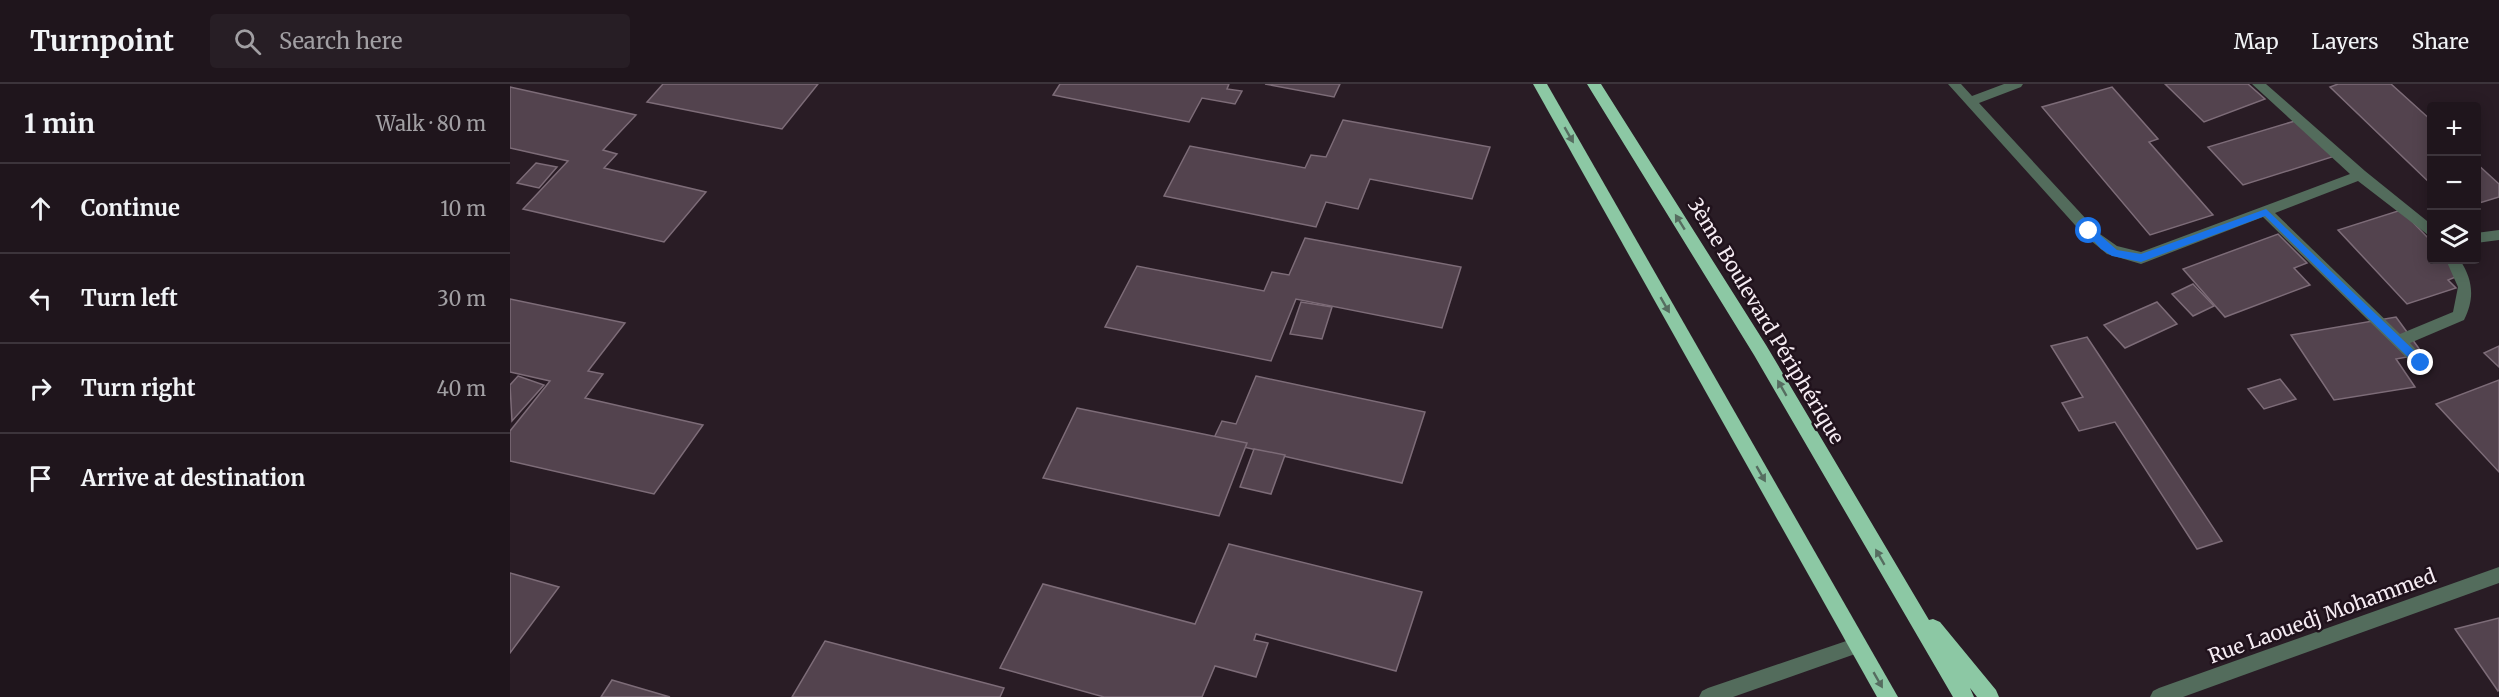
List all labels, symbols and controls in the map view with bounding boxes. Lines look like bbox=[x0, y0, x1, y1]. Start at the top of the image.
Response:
search box bbox=[210, 14, 630, 68]
text: Turnpoint bbox=[30, 23, 174, 59]
icon: search bbox=[231, 25, 264, 58]
text: Search here bbox=[279, 27, 402, 55]
text: Map bbox=[2234, 28, 2279, 55]
text: Layers bbox=[2312, 28, 2379, 55]
text: Share bbox=[2412, 28, 2469, 55]
map controls bbox=[2427, 102, 2481, 264]
button: + bbox=[2427, 102, 2481, 156]
text: 1 min bbox=[24, 107, 95, 140]
text: Walk · 80 m bbox=[376, 111, 486, 136]
one-way arrow bbox=[1564, 127, 1574, 144]
button: − bbox=[2427, 156, 2481, 210]
icon: ahead bbox=[24, 192, 57, 225]
street label: 3ème Boulevard Périphérique bbox=[1683, 193, 1850, 448]
text: Continue bbox=[81, 194, 180, 222]
text: 10 m bbox=[440, 196, 486, 221]
button: layers bbox=[2427, 210, 2481, 264]
one-way arrow bbox=[1675, 214, 1686, 230]
route start bbox=[2075, 217, 2101, 243]
icon: left bbox=[24, 282, 57, 315]
text: Turn left bbox=[81, 284, 178, 312]
text: 30 m bbox=[437, 286, 486, 311]
one-way arrow bbox=[1660, 296, 1670, 313]
route end bbox=[2407, 349, 2433, 375]
icon: right bbox=[24, 372, 57, 405]
text: Turn right bbox=[81, 374, 195, 402]
text: 40 m bbox=[436, 376, 486, 401]
one-way arrow bbox=[1777, 380, 1788, 396]
icon: arrive bbox=[24, 462, 57, 495]
text: Arrive at destination bbox=[81, 464, 305, 492]
one-way arrow bbox=[1756, 466, 1766, 483]
one-way arrow bbox=[1875, 549, 1886, 565]
street label: Rue Laouedj Mohammed bbox=[2205, 563, 2439, 668]
one-way arrow bbox=[1873, 672, 1883, 689]

